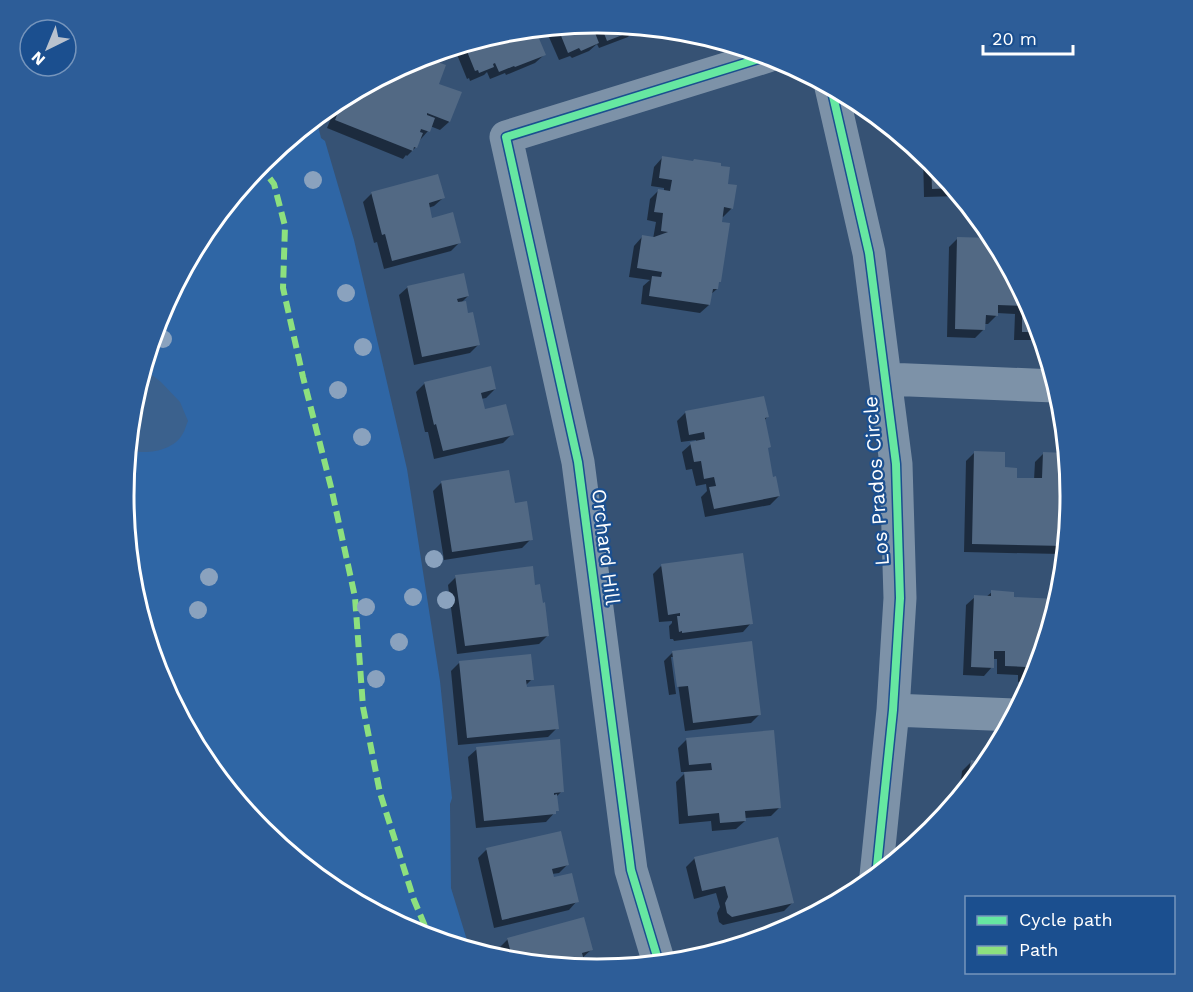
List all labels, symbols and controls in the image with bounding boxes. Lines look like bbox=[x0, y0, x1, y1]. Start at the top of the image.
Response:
north arrow bbox=[18, 18, 78, 78]
scale bar bbox=[983, 18, 1073, 56]
text: 20 m bbox=[992, 28, 1037, 49]
text: N bbox=[27, 48, 49, 70]
street label: Los Prados Circle bbox=[858, 395, 894, 567]
street label: Orchard Hill bbox=[587, 487, 625, 607]
legend bbox=[965, 896, 1175, 974]
text: Cycle path bbox=[1019, 909, 1113, 930]
text: Path bbox=[1019, 939, 1059, 960]

